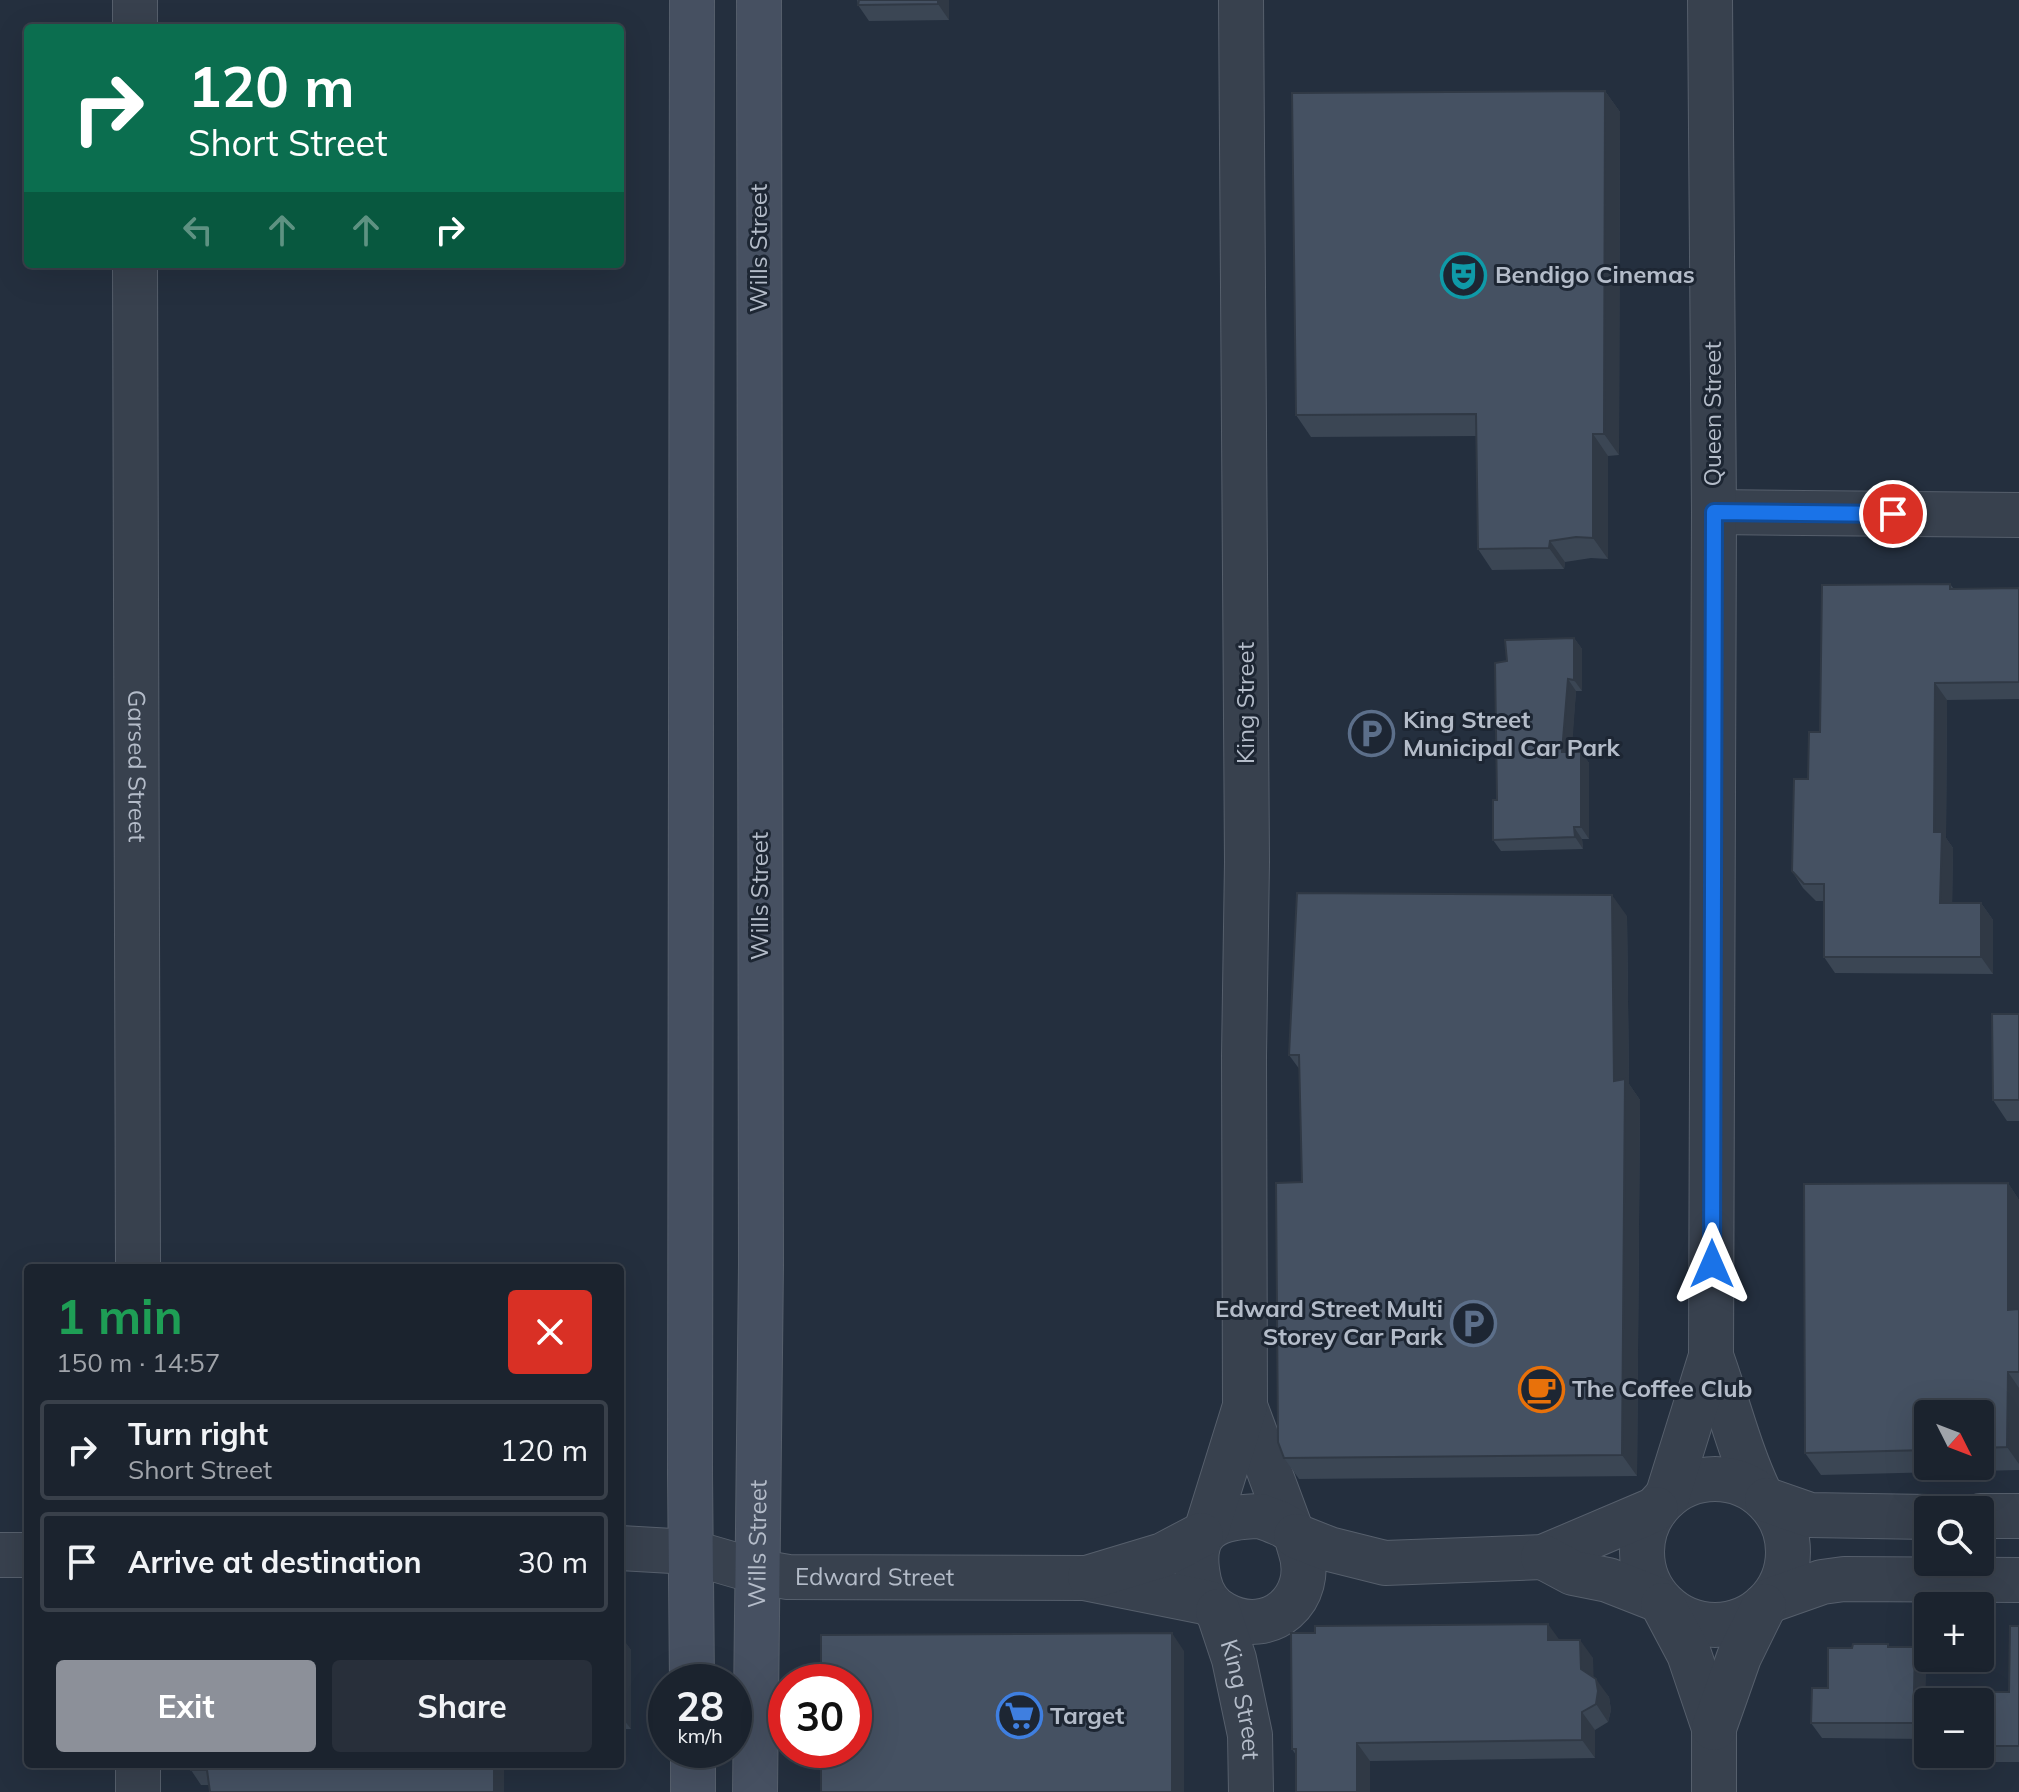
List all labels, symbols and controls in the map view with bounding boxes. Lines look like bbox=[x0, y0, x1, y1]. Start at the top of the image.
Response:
text: 120 m bbox=[188, 51, 355, 121]
icon: right bbox=[56, 56, 160, 160]
text: Short Street bbox=[188, 120, 388, 165]
street label: Wills Street bbox=[743, 184, 773, 312]
icon: left bbox=[176, 208, 220, 252]
icon: ahead bbox=[260, 208, 304, 252]
icon: ahead bbox=[344, 208, 388, 252]
icon: right bbox=[428, 208, 472, 252]
theatre icon: Bendigo Cinemas bbox=[1440, 251, 1488, 299]
place label: Bendigo Cinemas bbox=[1495, 259, 1695, 289]
street label: Queen Street bbox=[1697, 341, 1727, 487]
pin bbox=[1859, 480, 1927, 548]
icon: arrive bbox=[1871, 492, 1915, 536]
street label: King Street bbox=[1230, 642, 1260, 764]
street label: Garsed Street bbox=[122, 690, 153, 842]
place label: King Street Municipal Car Park bbox=[1403, 704, 1621, 762]
parking icon: King Street Municipal Car Park bbox=[1348, 710, 1396, 758]
street label: Wills Street bbox=[744, 832, 774, 960]
position arrow bbox=[1670, 1222, 1754, 1306]
text: 1 min bbox=[56, 1286, 183, 1346]
button: close bbox=[508, 1290, 592, 1374]
place label: Edward Street Multi Storey Car Park bbox=[1215, 1293, 1444, 1351]
parking icon: Edward Street Multi Storey Car Park bbox=[1450, 1299, 1498, 1347]
text: 150 m · 14:57 bbox=[56, 1346, 220, 1379]
cafe icon: The Coffee Club bbox=[1517, 1365, 1565, 1413]
place label: The Coffee Club bbox=[1572, 1373, 1752, 1403]
north arrow bbox=[1914, 1400, 1994, 1480]
map controls bbox=[1914, 1400, 1994, 1768]
text: Turn right bbox=[128, 1415, 268, 1453]
icon: right bbox=[60, 1428, 104, 1472]
text: 120 m bbox=[500, 1431, 588, 1469]
text: Short Street bbox=[128, 1453, 272, 1486]
street label: Wills Street bbox=[741, 1480, 773, 1608]
button: search bbox=[1914, 1496, 1994, 1576]
icon: arrive bbox=[60, 1540, 104, 1584]
text: Arrive at destination bbox=[128, 1543, 422, 1581]
text: 30 m bbox=[518, 1543, 588, 1581]
street label: Edward Street bbox=[795, 1561, 954, 1592]
button: + bbox=[1914, 1592, 1994, 1672]
street label: King Street bbox=[1214, 1635, 1266, 1760]
button: Exit bbox=[56, 1660, 316, 1752]
button: Share bbox=[332, 1660, 592, 1752]
speed limit sign: 30 bbox=[768, 1664, 872, 1768]
text: 28 bbox=[676, 1681, 724, 1731]
button: − bbox=[1914, 1688, 1994, 1768]
supermarket icon: Target bbox=[995, 1692, 1043, 1740]
place label: Target bbox=[1050, 1700, 1124, 1730]
text: km/h bbox=[677, 1723, 723, 1748]

